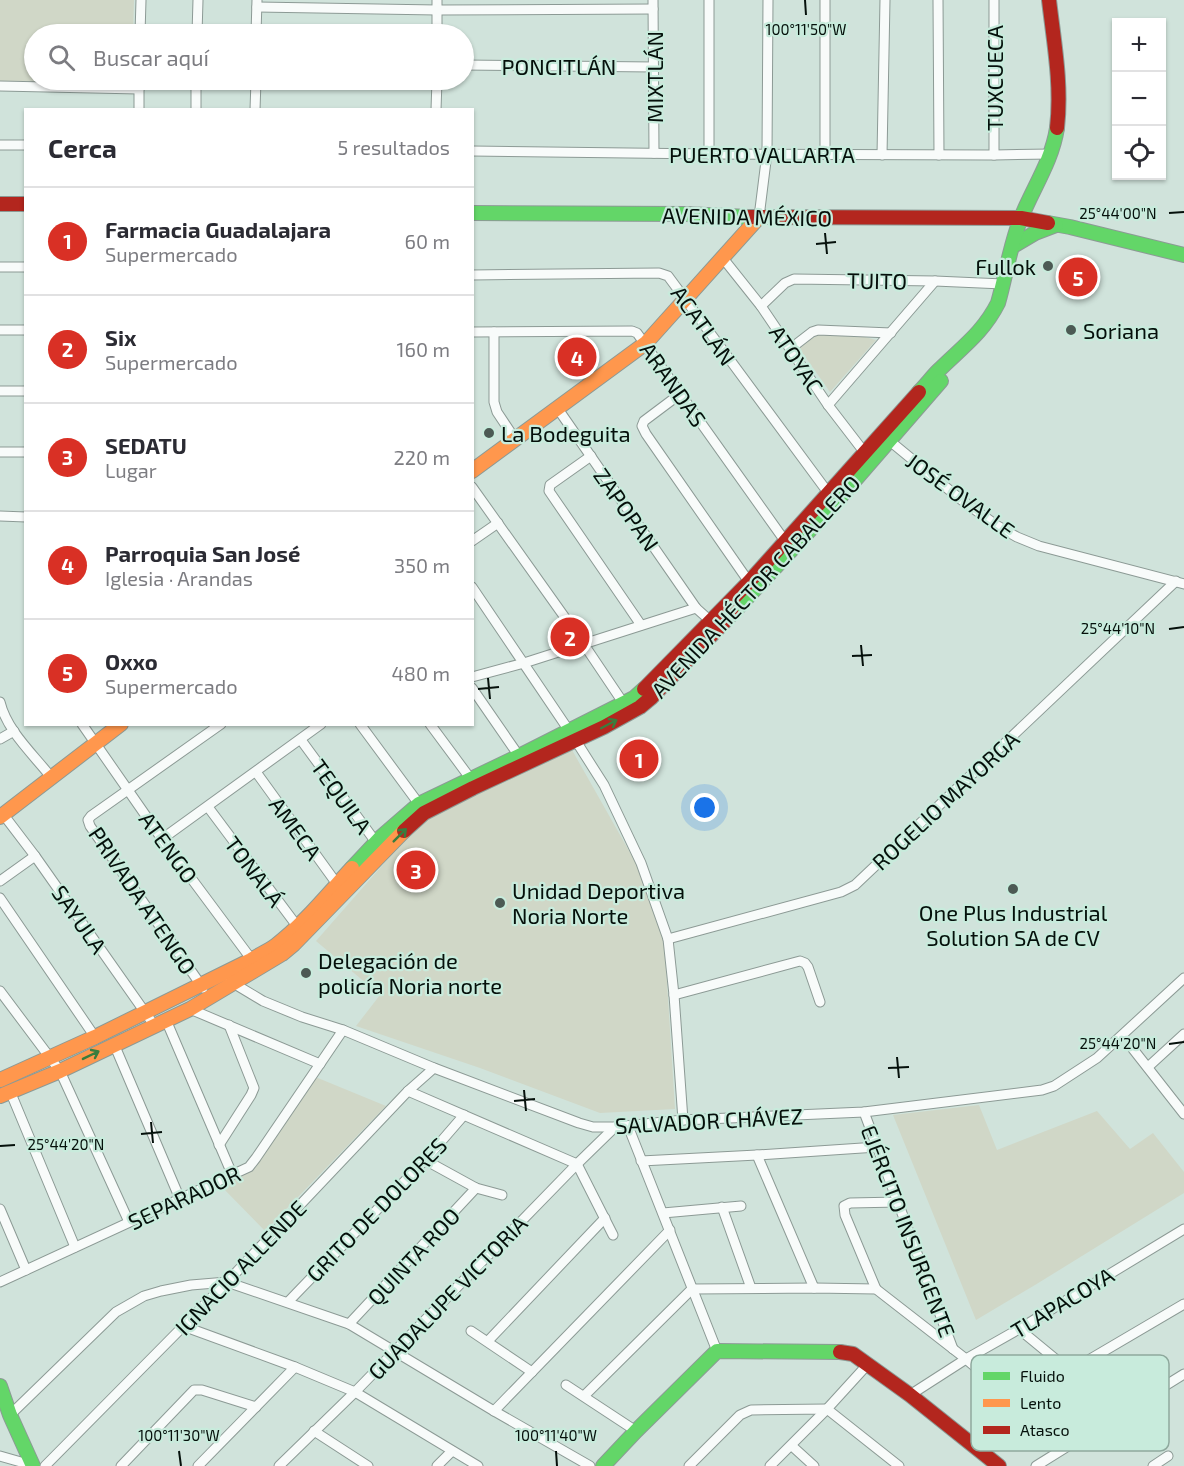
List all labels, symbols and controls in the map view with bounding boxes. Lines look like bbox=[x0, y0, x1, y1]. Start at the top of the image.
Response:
map controls bbox=[1112, 18, 1166, 180]
button: + bbox=[1112, 18, 1166, 72]
text: 100°11'50"W bbox=[765, 20, 847, 38]
search box bbox=[24, 24, 474, 90]
street label: TUXCUECA bbox=[981, 25, 1007, 131]
street label: MIXTLÁN bbox=[641, 31, 667, 123]
icon: search bbox=[45, 41, 78, 74]
text: Buscar aquí bbox=[93, 44, 209, 70]
street label: PONCITLÁN bbox=[502, 53, 616, 79]
button: − bbox=[1112, 72, 1166, 126]
button: locate bbox=[1112, 126, 1166, 180]
text: Cerca bbox=[48, 132, 117, 163]
text: 5 resultados bbox=[337, 135, 450, 159]
street label: PUERTO VALLARTA bbox=[669, 141, 855, 167]
street label: AVENIDA MÉXICO bbox=[662, 202, 832, 230]
text: 25°44'00"N bbox=[1079, 204, 1157, 222]
text: Farmacia Guadalajara bbox=[105, 216, 331, 242]
text: 1 bbox=[63, 229, 72, 253]
text: 60 m bbox=[405, 229, 450, 253]
text: Supermercado bbox=[105, 242, 238, 266]
place label: Fullok bbox=[975, 253, 1036, 279]
pin: 5 bbox=[1058, 254, 1098, 300]
marker: Fullok bbox=[1041, 259, 1055, 273]
street label: TUITO bbox=[847, 266, 907, 294]
street label: ACATLÁN bbox=[666, 280, 742, 370]
place label: Soriana bbox=[1083, 317, 1159, 343]
street label: ATOYAC bbox=[765, 320, 829, 398]
marker: Soriana bbox=[1064, 323, 1078, 337]
text: Six bbox=[105, 324, 136, 350]
pin: 4 bbox=[558, 334, 596, 380]
text: 2 bbox=[62, 337, 73, 361]
text: 160 m bbox=[397, 337, 450, 361]
street label: ARANDAS bbox=[636, 337, 712, 431]
text: Supermercado bbox=[105, 350, 238, 374]
place label: La Bodeguita bbox=[501, 420, 631, 446]
marker: La Bodeguita bbox=[482, 426, 496, 440]
text: SEDATU bbox=[105, 432, 187, 458]
text: 3 bbox=[62, 445, 73, 469]
text: 220 m bbox=[393, 445, 450, 469]
street label: JOSÉ OVALLE bbox=[902, 447, 1020, 543]
text: Lugar bbox=[105, 458, 157, 482]
street label: ZAPOPAN bbox=[589, 463, 665, 555]
street label: AVENIDA HÉCTOR CABALLERO bbox=[645, 469, 865, 703]
text: Parroquia San José bbox=[105, 540, 300, 566]
text: 4 bbox=[61, 553, 74, 577]
text: 350 m bbox=[394, 553, 450, 577]
text: Iglesia · Arandas bbox=[105, 566, 253, 590]
pin: 2 bbox=[550, 614, 590, 660]
text: 25°44'10"N bbox=[1081, 619, 1155, 637]
text: Oxxo bbox=[105, 648, 158, 674]
text: 5 bbox=[62, 661, 73, 685]
text: 480 m bbox=[392, 661, 450, 685]
text: Supermercado bbox=[105, 674, 238, 698]
one-way arrow bbox=[599, 718, 617, 729]
street label: ROGELIO MAYORGA bbox=[866, 725, 1024, 875]
pin: 1 bbox=[620, 736, 658, 782]
street label: TEQUILA bbox=[306, 754, 378, 839]
street label: AMECA bbox=[265, 791, 328, 865]
your location bbox=[690, 793, 719, 822]
street label: ATENGO bbox=[135, 806, 203, 888]
street label: PRIVADA ATENGO bbox=[84, 821, 202, 979]
one-way arrow bbox=[393, 827, 408, 842]
street label: TONALÁ bbox=[220, 831, 290, 912]
pin: 3 bbox=[396, 848, 436, 892]
place label: Unidad Deportiva Noria Norte bbox=[512, 877, 685, 928]
street label: SAYULA bbox=[47, 880, 113, 958]
marker: One Plus Industrial Solution SA de CV bbox=[1006, 882, 1020, 896]
marker: Unidad Deportiva Noria Norte bbox=[493, 896, 507, 910]
place label: One Plus Industrial Solution SA de CV bbox=[919, 899, 1108, 950]
place label: Delegación de policía Noria norte bbox=[318, 947, 502, 998]
marker: Delegación de policía Noria norte bbox=[299, 966, 313, 980]
text: 25°44'20"N bbox=[1080, 1034, 1156, 1052]
one-way arrow bbox=[82, 1049, 100, 1060]
street label: SALVADOR CHÁVEZ bbox=[614, 1102, 804, 1138]
street label: EJÉRCITO INSURGENTE bbox=[857, 1121, 961, 1341]
street label: GRITO DE DOLORES bbox=[301, 1132, 451, 1286]
text: 25°44'20"N bbox=[28, 1135, 104, 1153]
street label: SEPARADOR bbox=[124, 1160, 244, 1234]
street label: IGNACIO ALLENDE bbox=[169, 1194, 311, 1340]
street label: QUINTA ROO bbox=[361, 1202, 465, 1311]
street label: GUADALUPE VICTORIA bbox=[362, 1210, 532, 1384]
street label: TLAPACOYA bbox=[1006, 1261, 1118, 1343]
legend bbox=[971, 1355, 1169, 1451]
text: Fluido bbox=[1020, 1366, 1065, 1385]
text: Lento bbox=[1020, 1393, 1061, 1412]
text: Atasco bbox=[1020, 1420, 1070, 1439]
text: 100°11'30"W bbox=[138, 1426, 220, 1444]
text: 100°11'40"W bbox=[515, 1426, 597, 1444]

